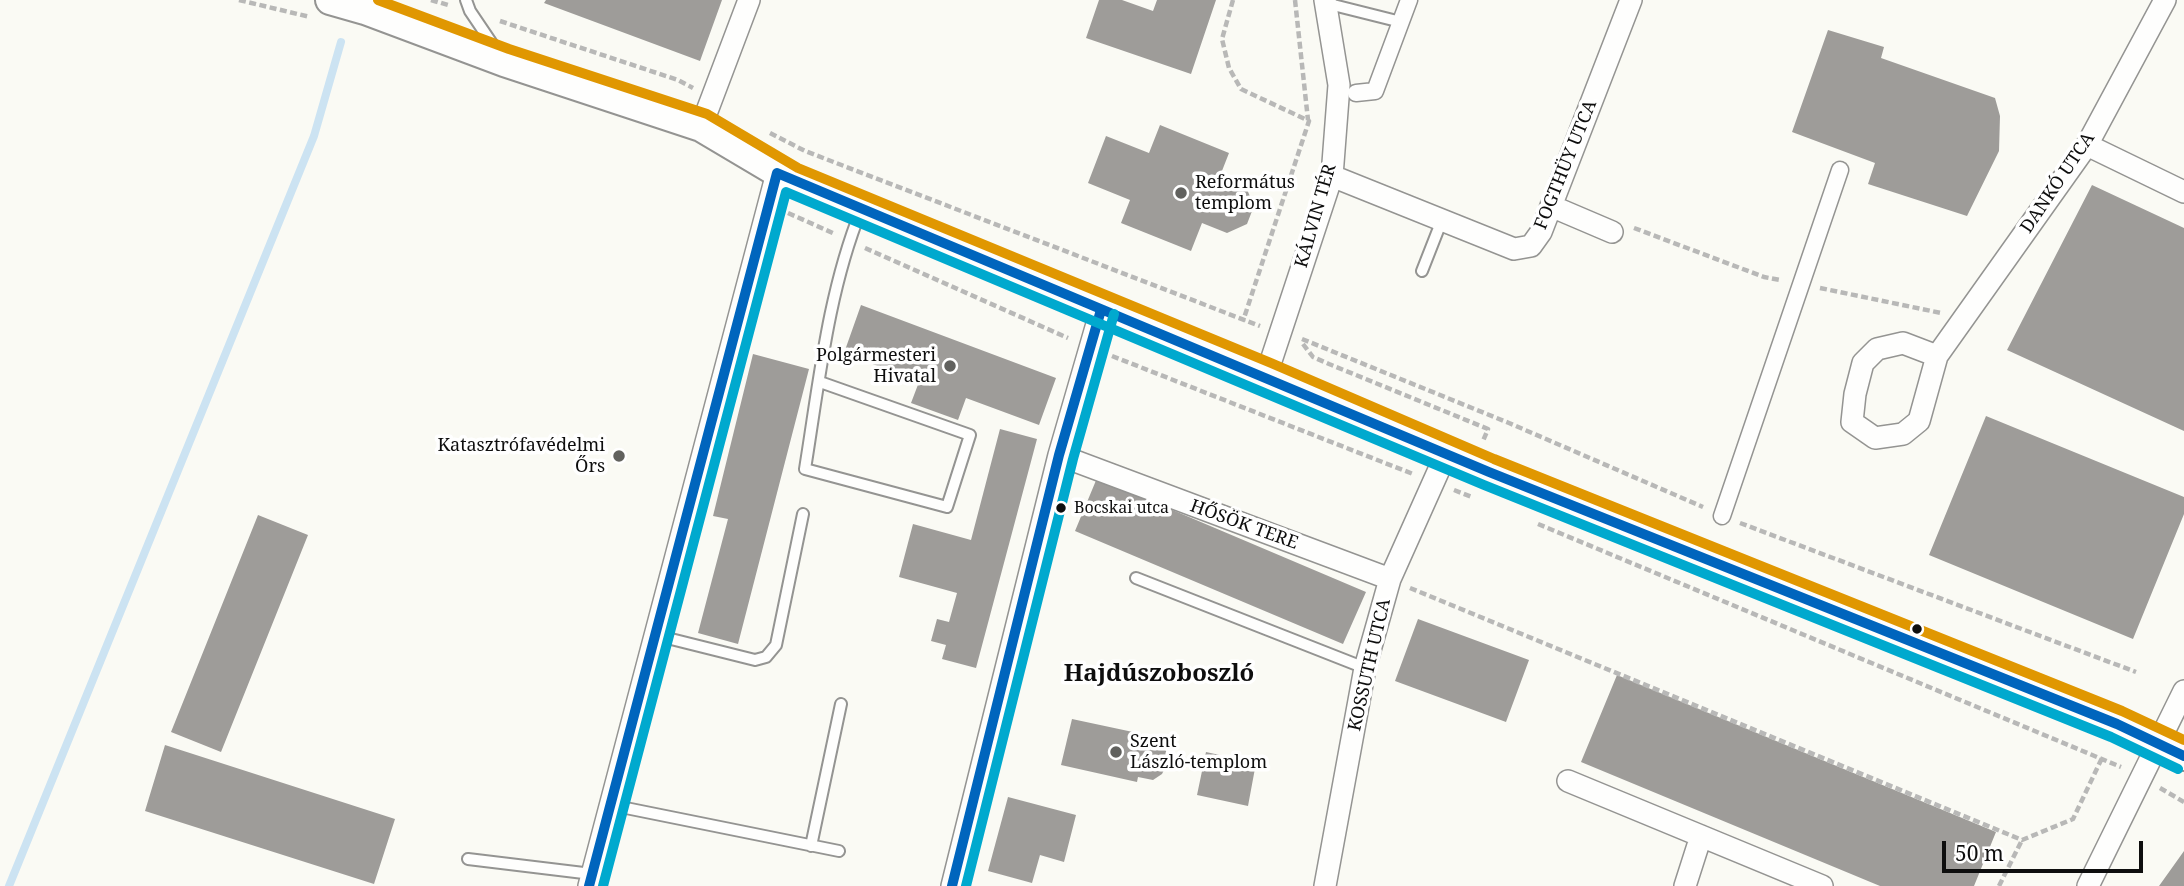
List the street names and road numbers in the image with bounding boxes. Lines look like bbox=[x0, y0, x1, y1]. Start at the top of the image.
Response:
street label: FOGTHÜY UTCA bbox=[1530, 97, 1602, 233]
street label: DANKÓ UTCA bbox=[2016, 129, 2100, 237]
street label: KÁLVIN TÉR bbox=[1291, 162, 1341, 270]
street label: HŐSÖK TERE bbox=[1187, 495, 1301, 555]
street label: KOSSUTH UTCA bbox=[1344, 597, 1396, 733]

